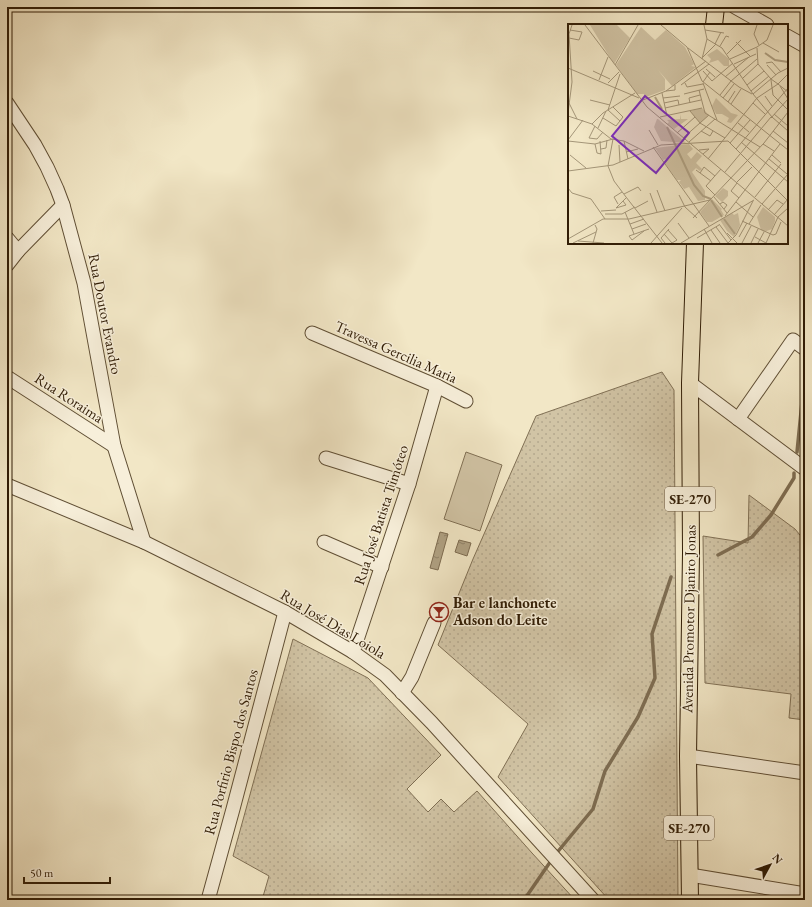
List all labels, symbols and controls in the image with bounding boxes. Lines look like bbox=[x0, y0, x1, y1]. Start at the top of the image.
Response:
inset map bbox=[568, 24, 788, 244]
street label: Rua Doutor Evandro bbox=[84, 252, 127, 376]
street label: Travessa Gercilia Maria bbox=[332, 316, 460, 387]
street label: Rua Roraima bbox=[31, 368, 107, 427]
street label: Rua José Batista Timóteo bbox=[349, 442, 412, 587]
road number: SE-270 bbox=[665, 487, 715, 511]
street label: Avenida Promotor Djaniro Jonas bbox=[677, 524, 700, 714]
street label: Rua José Dias Loiola bbox=[277, 585, 389, 662]
place label: Bar e lanchonete Adson do Leite bbox=[452, 593, 556, 629]
bar icon: Bar e lanchonete Adson do Leite bbox=[428, 601, 450, 623]
street label: Rua Porfirio Bispo dos Santos bbox=[199, 667, 262, 837]
road number: SE-270 bbox=[664, 816, 714, 840]
north arrow bbox=[750, 845, 790, 885]
text: N bbox=[769, 851, 786, 867]
scale bar bbox=[24, 859, 110, 885]
text: 50 m bbox=[30, 865, 54, 881]

